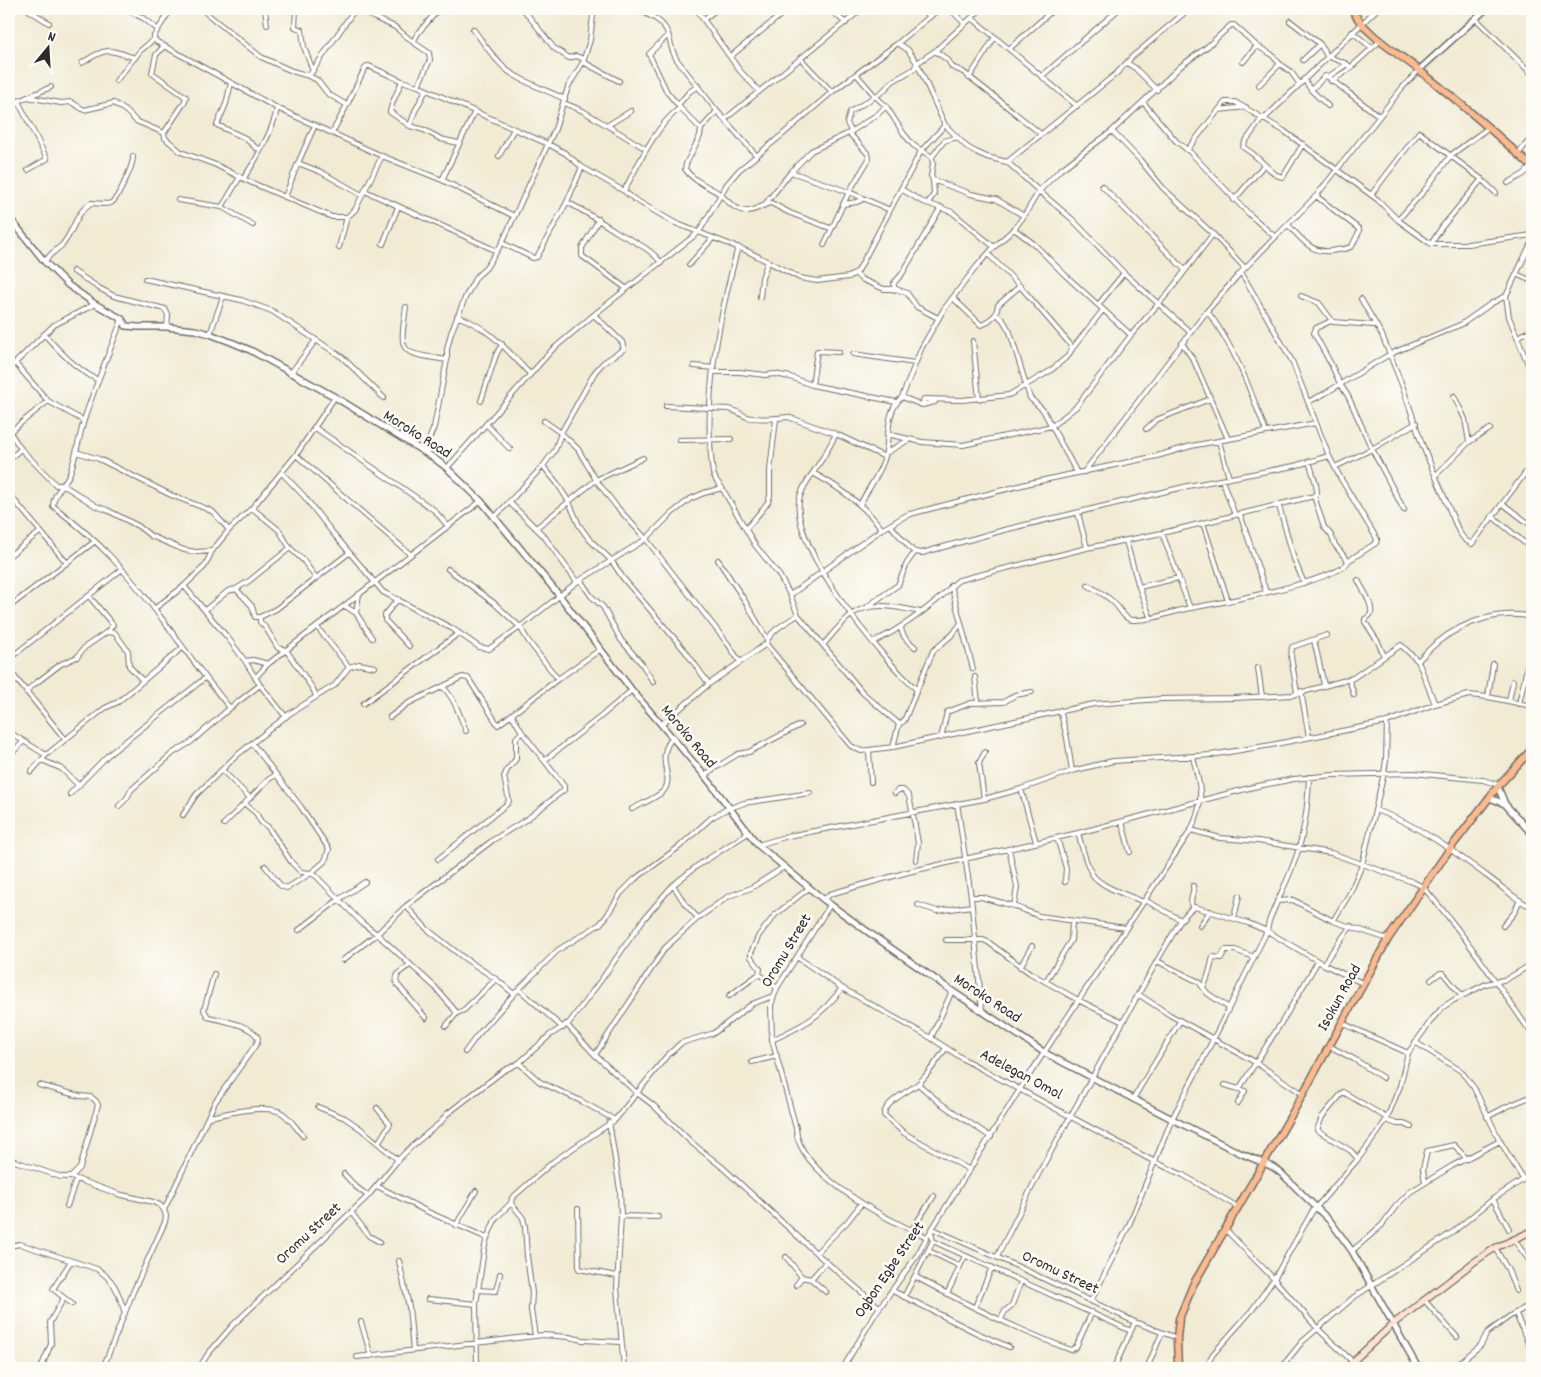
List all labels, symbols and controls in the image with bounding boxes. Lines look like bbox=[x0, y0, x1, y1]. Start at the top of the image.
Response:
north arrow bbox=[22, 22, 72, 72]
text: N bbox=[45, 27, 58, 48]
street label: Moroko Road bbox=[378, 405, 456, 465]
street label: Moroko Road bbox=[654, 700, 722, 774]
street label: Oromu Street bbox=[756, 910, 818, 992]
street label: Isokun Road bbox=[1312, 960, 1368, 1036]
street label: Moroko Road bbox=[949, 968, 1025, 1030]
street label: Adelegan Omol bbox=[976, 1044, 1067, 1107]
street label: Oromu Street bbox=[271, 1197, 347, 1271]
street label: Ogbon Egbe Street bbox=[849, 1217, 931, 1323]
street label: Oromu Street bbox=[1018, 1245, 1102, 1301]

